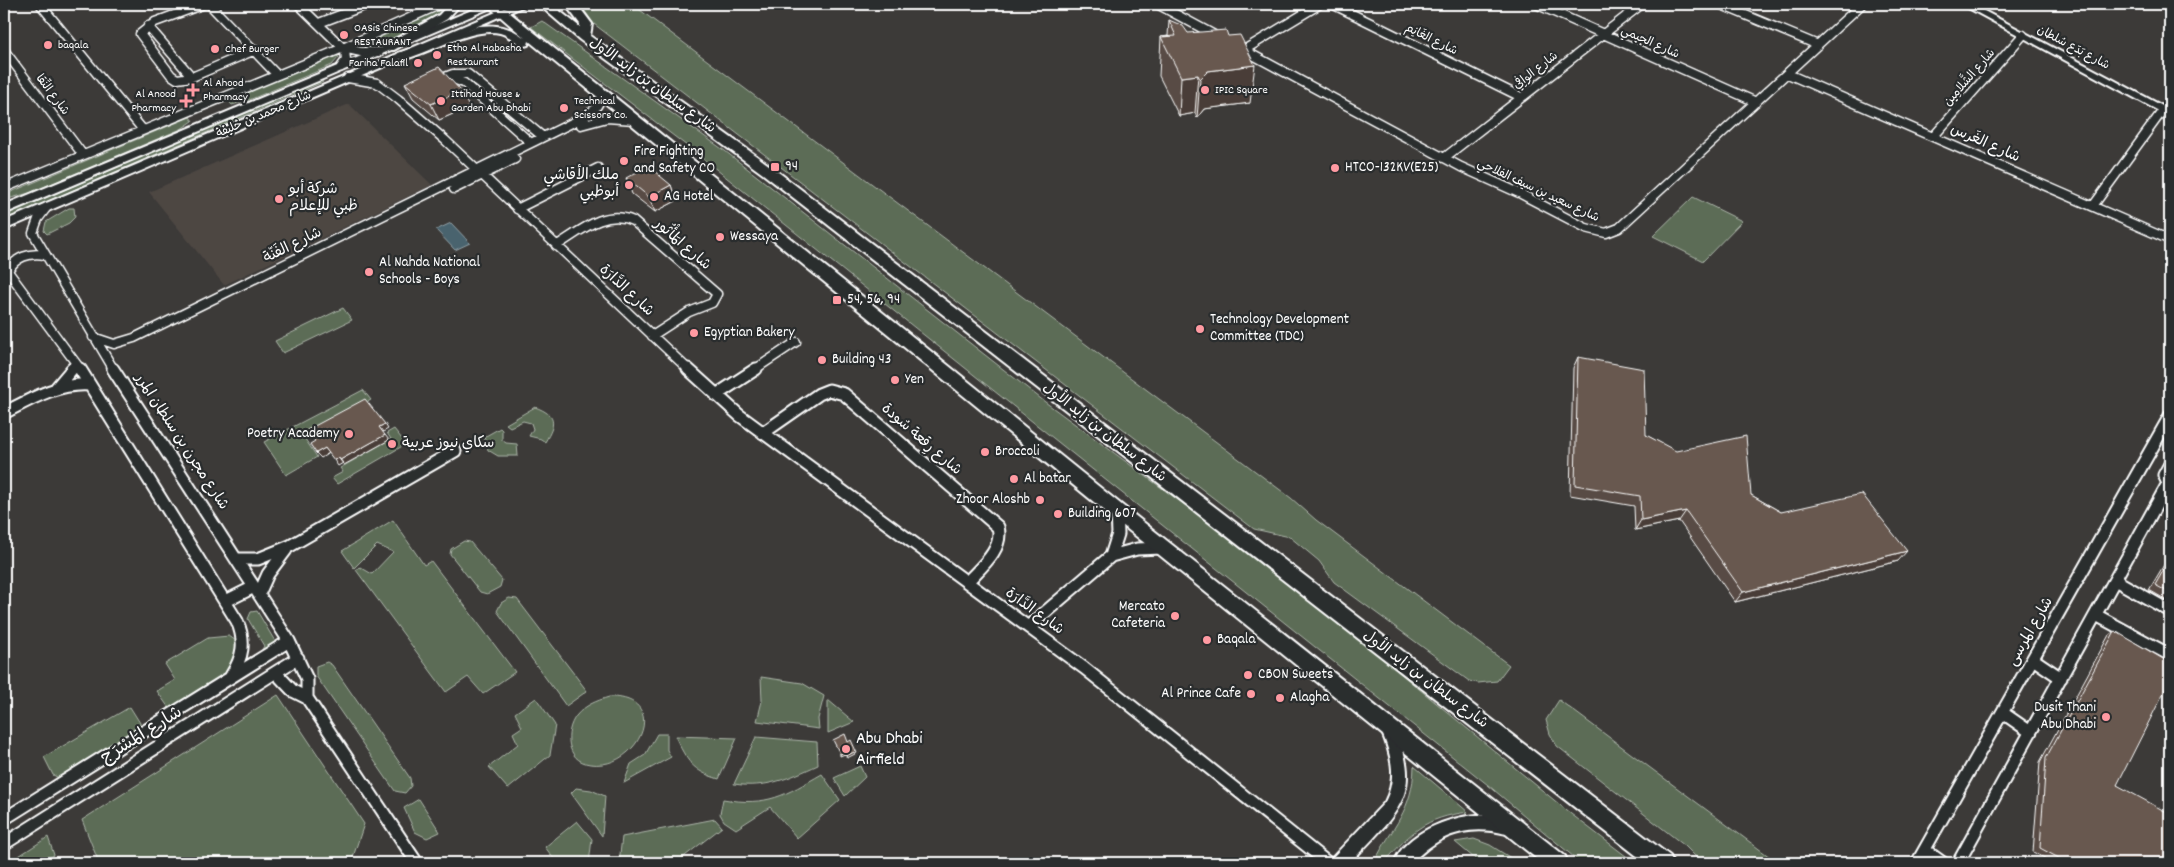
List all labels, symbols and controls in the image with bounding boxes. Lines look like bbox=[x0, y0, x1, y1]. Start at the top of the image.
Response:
place label: OASiS Chinese RESTAURANT bbox=[354, 20, 418, 51]
street label: شارع الغَانِم bbox=[1402, 20, 1460, 60]
street label: شارع بَدَع سُلطان bbox=[2034, 22, 2112, 74]
street label: شارع الجيمي bbox=[1618, 23, 1682, 64]
marker: OASiS Chinese RESTAURANT bbox=[338, 29, 350, 41]
street label: شارع سلطان بن زايد الأول bbox=[584, 32, 721, 140]
place label: baqala bbox=[58, 37, 89, 54]
marker: baqala bbox=[42, 39, 54, 51]
place label: Etho Al Habasha Restaurant bbox=[447, 40, 522, 71]
place label: Chef Burger bbox=[225, 41, 280, 58]
marker: Chef Burger bbox=[209, 43, 221, 55]
street label: شارع الشَّلامِين bbox=[1938, 44, 2000, 110]
street label: شارع الوافِي bbox=[1509, 47, 1562, 94]
marker: Etho Al Habasha Restaurant bbox=[431, 49, 443, 61]
place label: Fariha Falafil bbox=[349, 55, 408, 72]
marker: Fariha Falafil bbox=[412, 57, 424, 69]
street label: شارع النِّقا bbox=[31, 70, 74, 119]
place label: Al Ahood Pharmacy bbox=[203, 75, 249, 106]
place label: IPIC Square bbox=[1215, 82, 1268, 99]
marker: Al Ahood Pharmacy bbox=[187, 84, 199, 96]
marker: IPIC Square bbox=[1199, 84, 1211, 96]
place label: Al Anood Pharmacy bbox=[131, 86, 177, 117]
place label: Ittihad House & Garden Abu Dhabi bbox=[451, 86, 531, 117]
street label: شارع محمد بن خليفة bbox=[214, 87, 314, 143]
place label: Technical Scissors Co. bbox=[574, 93, 627, 124]
marker: Al Anood Pharmacy bbox=[180, 95, 192, 107]
marker: Ittihad House & Garden Abu Dhabi bbox=[435, 95, 447, 107]
marker: Technical Scissors Co. bbox=[558, 102, 570, 114]
street label: شارع الغَرس bbox=[1947, 119, 2023, 169]
place label: Fire Fighting and Safety CO bbox=[634, 141, 715, 180]
marker: Fire Fighting and Safety CO bbox=[618, 155, 630, 167]
street label: شارع سعيد بن سيف الفلاحي bbox=[1474, 155, 1602, 228]
place label: 94 bbox=[785, 156, 798, 178]
place label: HTCO-132KV(E25) bbox=[1345, 157, 1438, 179]
marker: 94 bbox=[769, 161, 781, 173]
marker: HTCO-132KV(E25) bbox=[1329, 162, 1341, 174]
place label: ملك الأقاشي أبوظبي bbox=[544, 164, 619, 204]
place label: شركة أبو ظبي للإعلام bbox=[288, 179, 358, 218]
marker: ملك الأقاشي أبوظبي bbox=[623, 179, 635, 191]
place label: AG Hotel bbox=[664, 186, 714, 208]
marker: AG Hotel bbox=[648, 191, 660, 203]
marker: شركة أبو ظبي للإعلام bbox=[273, 193, 285, 205]
street label: شارع المَأْثُور bbox=[648, 211, 717, 276]
street label: شارع الفَنّة bbox=[260, 222, 326, 270]
place label: Wessaya bbox=[730, 226, 779, 248]
marker: Wessaya bbox=[714, 231, 726, 243]
place label: Al Nahda National Schools - Boys bbox=[379, 252, 480, 291]
street label: شارع الدَّارَة bbox=[594, 260, 658, 322]
marker: Al Nahda National Schools - Boys bbox=[363, 266, 375, 278]
place label: 54, 56, 94 bbox=[847, 289, 900, 311]
marker: 54, 56, 94 bbox=[831, 294, 843, 306]
place label: Technology Development Committee (TDC) bbox=[1210, 309, 1350, 348]
place label: Egyptian Bakery bbox=[704, 322, 796, 344]
marker: Technology Development Committee (TDC) bbox=[1194, 323, 1206, 335]
marker: Egyptian Bakery bbox=[688, 327, 700, 339]
place label: Building 43 bbox=[832, 349, 892, 371]
marker: Building 43 bbox=[816, 354, 828, 366]
street label: شارع مجرن بن سلطان المرر bbox=[128, 368, 234, 515]
place label: Yen bbox=[905, 369, 924, 391]
marker: Yen bbox=[889, 374, 901, 386]
street label: شارع سلطان بن زايد الأول bbox=[1037, 377, 1171, 489]
street label: شارع رِقعة سُودة bbox=[876, 399, 966, 481]
place label: Poetry Academy bbox=[247, 423, 340, 445]
marker: Poetry Academy bbox=[343, 428, 355, 440]
place label: سكاي نيوز عربية bbox=[402, 433, 494, 455]
marker: سكاي نيوز عربية bbox=[386, 438, 398, 450]
place label: Broccoli bbox=[995, 441, 1040, 463]
marker: Broccoli bbox=[979, 446, 991, 458]
place label: Al batar bbox=[1024, 468, 1071, 490]
marker: Al batar bbox=[1008, 473, 1020, 485]
place label: Zhoor Aloshb bbox=[956, 489, 1030, 511]
marker: Zhoor Aloshb bbox=[1034, 494, 1046, 506]
place label: Building 607 bbox=[1068, 503, 1136, 525]
marker: Building 607 bbox=[1052, 508, 1064, 520]
street label: شارع الدَّارَة bbox=[1000, 583, 1068, 641]
street label: شارع المرسى bbox=[2002, 593, 2060, 671]
place label: Mercato Cafeteria bbox=[1111, 596, 1166, 635]
marker: Mercato Cafeteria bbox=[1169, 610, 1181, 622]
street label: شارع سلطان بن زايد الأول bbox=[1358, 625, 1493, 735]
place label: Baqala bbox=[1217, 629, 1256, 651]
marker: Baqala bbox=[1201, 634, 1213, 646]
place label: CBON Sweets bbox=[1258, 664, 1333, 686]
marker: CBON Sweets bbox=[1242, 669, 1254, 681]
place label: Al Prince Cafe bbox=[1161, 683, 1241, 705]
place label: Alagha bbox=[1290, 687, 1330, 709]
marker: Al Prince Cafe bbox=[1245, 688, 1257, 700]
marker: Alagha bbox=[1274, 692, 1286, 704]
place label: Dusit Thani Abu Dhabi bbox=[2034, 697, 2096, 736]
street label: شارع المَسْرَج bbox=[96, 701, 188, 771]
marker: Dusit Thani Abu Dhabi bbox=[2100, 711, 2112, 723]
place label: Abu Dhabi Airfield bbox=[856, 727, 923, 773]
marker: Abu Dhabi Airfield bbox=[840, 743, 852, 755]

